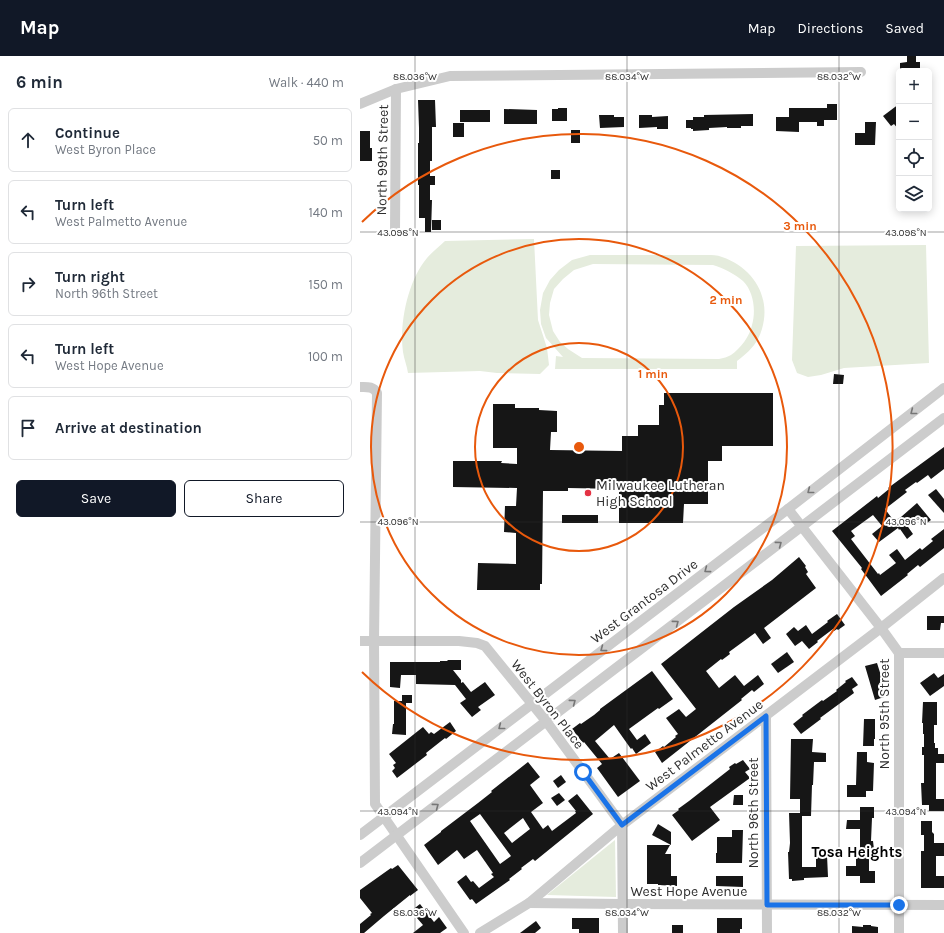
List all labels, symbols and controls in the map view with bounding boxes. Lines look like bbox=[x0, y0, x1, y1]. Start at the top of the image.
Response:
text: Map bbox=[20, 17, 59, 39]
text: Map bbox=[748, 20, 776, 37]
text: Directions bbox=[798, 20, 863, 37]
text: Saved bbox=[885, 20, 924, 37]
map controls bbox=[896, 68, 932, 212]
button: + bbox=[896, 68, 932, 104]
text: 88.036°W bbox=[393, 71, 437, 83]
text: 88.034°W bbox=[605, 71, 649, 83]
text: 88.032°W bbox=[817, 71, 861, 83]
text: 6 min bbox=[16, 72, 63, 92]
text: Walk · 440 m bbox=[269, 75, 344, 90]
street label: North 99th Street bbox=[373, 104, 392, 216]
button: − bbox=[896, 104, 932, 140]
text: Continue bbox=[55, 124, 120, 142]
icon: ahead bbox=[17, 129, 39, 151]
text: 50 m bbox=[313, 133, 343, 148]
button: locate bbox=[896, 140, 932, 176]
text: West Byron Place bbox=[55, 142, 156, 157]
button: layers bbox=[896, 176, 932, 212]
text: Turn left bbox=[55, 196, 114, 214]
icon: left bbox=[17, 201, 39, 223]
text: 140 m bbox=[308, 205, 343, 220]
text: West Palmetto Avenue bbox=[55, 214, 187, 229]
text: 3 min bbox=[783, 219, 817, 233]
text: 43.098°N bbox=[377, 227, 419, 239]
text: 43.098°N bbox=[885, 227, 927, 239]
text: Turn right bbox=[55, 268, 125, 286]
icon: right bbox=[17, 273, 39, 295]
text: 150 m bbox=[308, 277, 343, 292]
text: North 96th Street bbox=[55, 286, 158, 301]
text: 2 min bbox=[709, 293, 743, 307]
text: Turn left bbox=[55, 340, 114, 358]
icon: left bbox=[17, 345, 39, 367]
text: 100 m bbox=[308, 349, 343, 364]
text: West Hope Avenue bbox=[55, 358, 164, 373]
text: 1 min bbox=[638, 367, 668, 381]
one-way arrow bbox=[911, 407, 918, 414]
icon: arrive bbox=[17, 417, 39, 439]
text: Arrive at destination bbox=[55, 419, 202, 437]
centre of rings bbox=[572, 440, 586, 454]
place label: Milwaukee Lutheran High School bbox=[596, 477, 725, 510]
button: Save bbox=[16, 480, 176, 517]
button: Share bbox=[184, 480, 344, 517]
one-way arrow bbox=[808, 487, 815, 494]
marker: Milwaukee Lutheran High School bbox=[583, 488, 593, 498]
text: 43.096°N bbox=[378, 516, 418, 528]
text: 43.096°N bbox=[886, 516, 926, 528]
one-way arrow bbox=[775, 542, 782, 549]
street label: West Grantosa Drive bbox=[587, 556, 701, 647]
one-way arrow bbox=[704, 565, 711, 573]
one-way arrow bbox=[672, 620, 679, 628]
one-way arrow bbox=[601, 644, 608, 651]
street label: West Byron Place bbox=[507, 656, 588, 752]
street label: North 95th Street bbox=[876, 659, 893, 769]
street label: West Palmetto Avenue bbox=[642, 696, 766, 795]
one-way arrow bbox=[568, 699, 575, 706]
one-way arrow bbox=[498, 722, 505, 729]
street label: North 96th Street bbox=[745, 758, 762, 868]
route start bbox=[574, 763, 592, 781]
one-way arrow bbox=[431, 803, 438, 810]
text: 43.094°N bbox=[378, 806, 418, 818]
text: 43.094°N bbox=[886, 806, 926, 818]
district label: Tosa Heights bbox=[812, 843, 903, 861]
street label: West Hope Avenue bbox=[631, 883, 747, 900]
route end bbox=[890, 896, 908, 914]
text: 88.036°W bbox=[393, 907, 437, 919]
text: 88.034°W bbox=[605, 907, 649, 919]
text: 88.032°W bbox=[817, 907, 861, 919]

